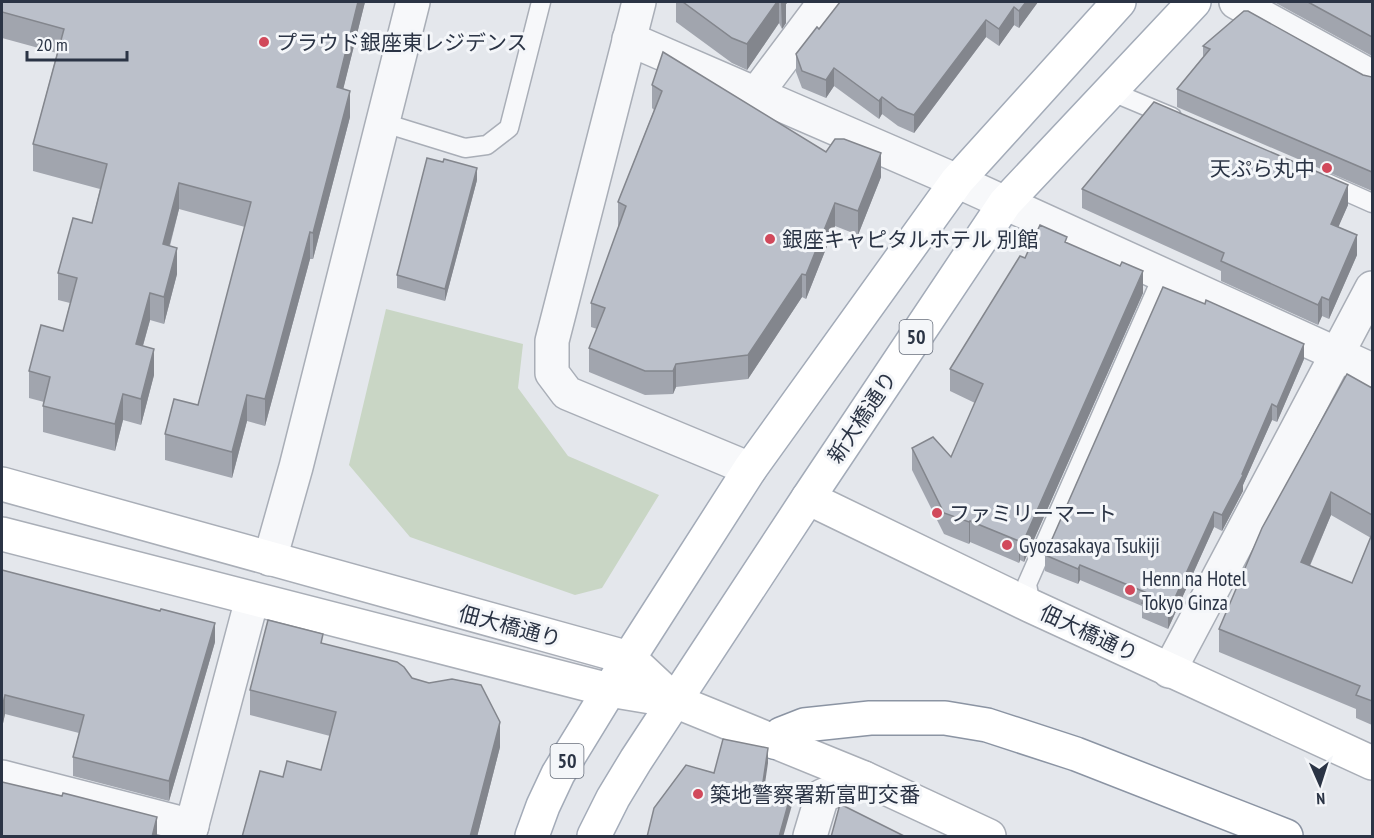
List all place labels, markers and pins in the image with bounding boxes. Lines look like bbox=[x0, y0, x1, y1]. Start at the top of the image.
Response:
place label: プラウド銀座東レジデンス bbox=[276, 29, 528, 56]
marker: プラウド銀座東レジデンス bbox=[257, 35, 271, 49]
place label: 天ぷら丸中 bbox=[1210, 155, 1315, 182]
marker: 天ぷら丸中 bbox=[1320, 161, 1334, 175]
place label: 銀座キャピタルホテル 別館 bbox=[782, 226, 1038, 253]
marker: 銀座キャピタルホテル 別館 bbox=[763, 232, 777, 246]
place label: ファミリーマート bbox=[949, 500, 1117, 527]
marker: ファミリーマート bbox=[930, 506, 944, 520]
place label: Gyozasakaya Tsukiji bbox=[1019, 532, 1160, 559]
marker: Gyozasakaya Tsukiji bbox=[1000, 538, 1014, 552]
place label: Henn na Hotel Tokyo Ginza bbox=[1142, 565, 1246, 616]
marker: Henn na Hotel Tokyo Ginza bbox=[1123, 583, 1137, 597]
place label: 築地警察署新富町交番 bbox=[710, 781, 920, 808]
marker: 築地警察署新富町交番 bbox=[691, 787, 705, 801]

